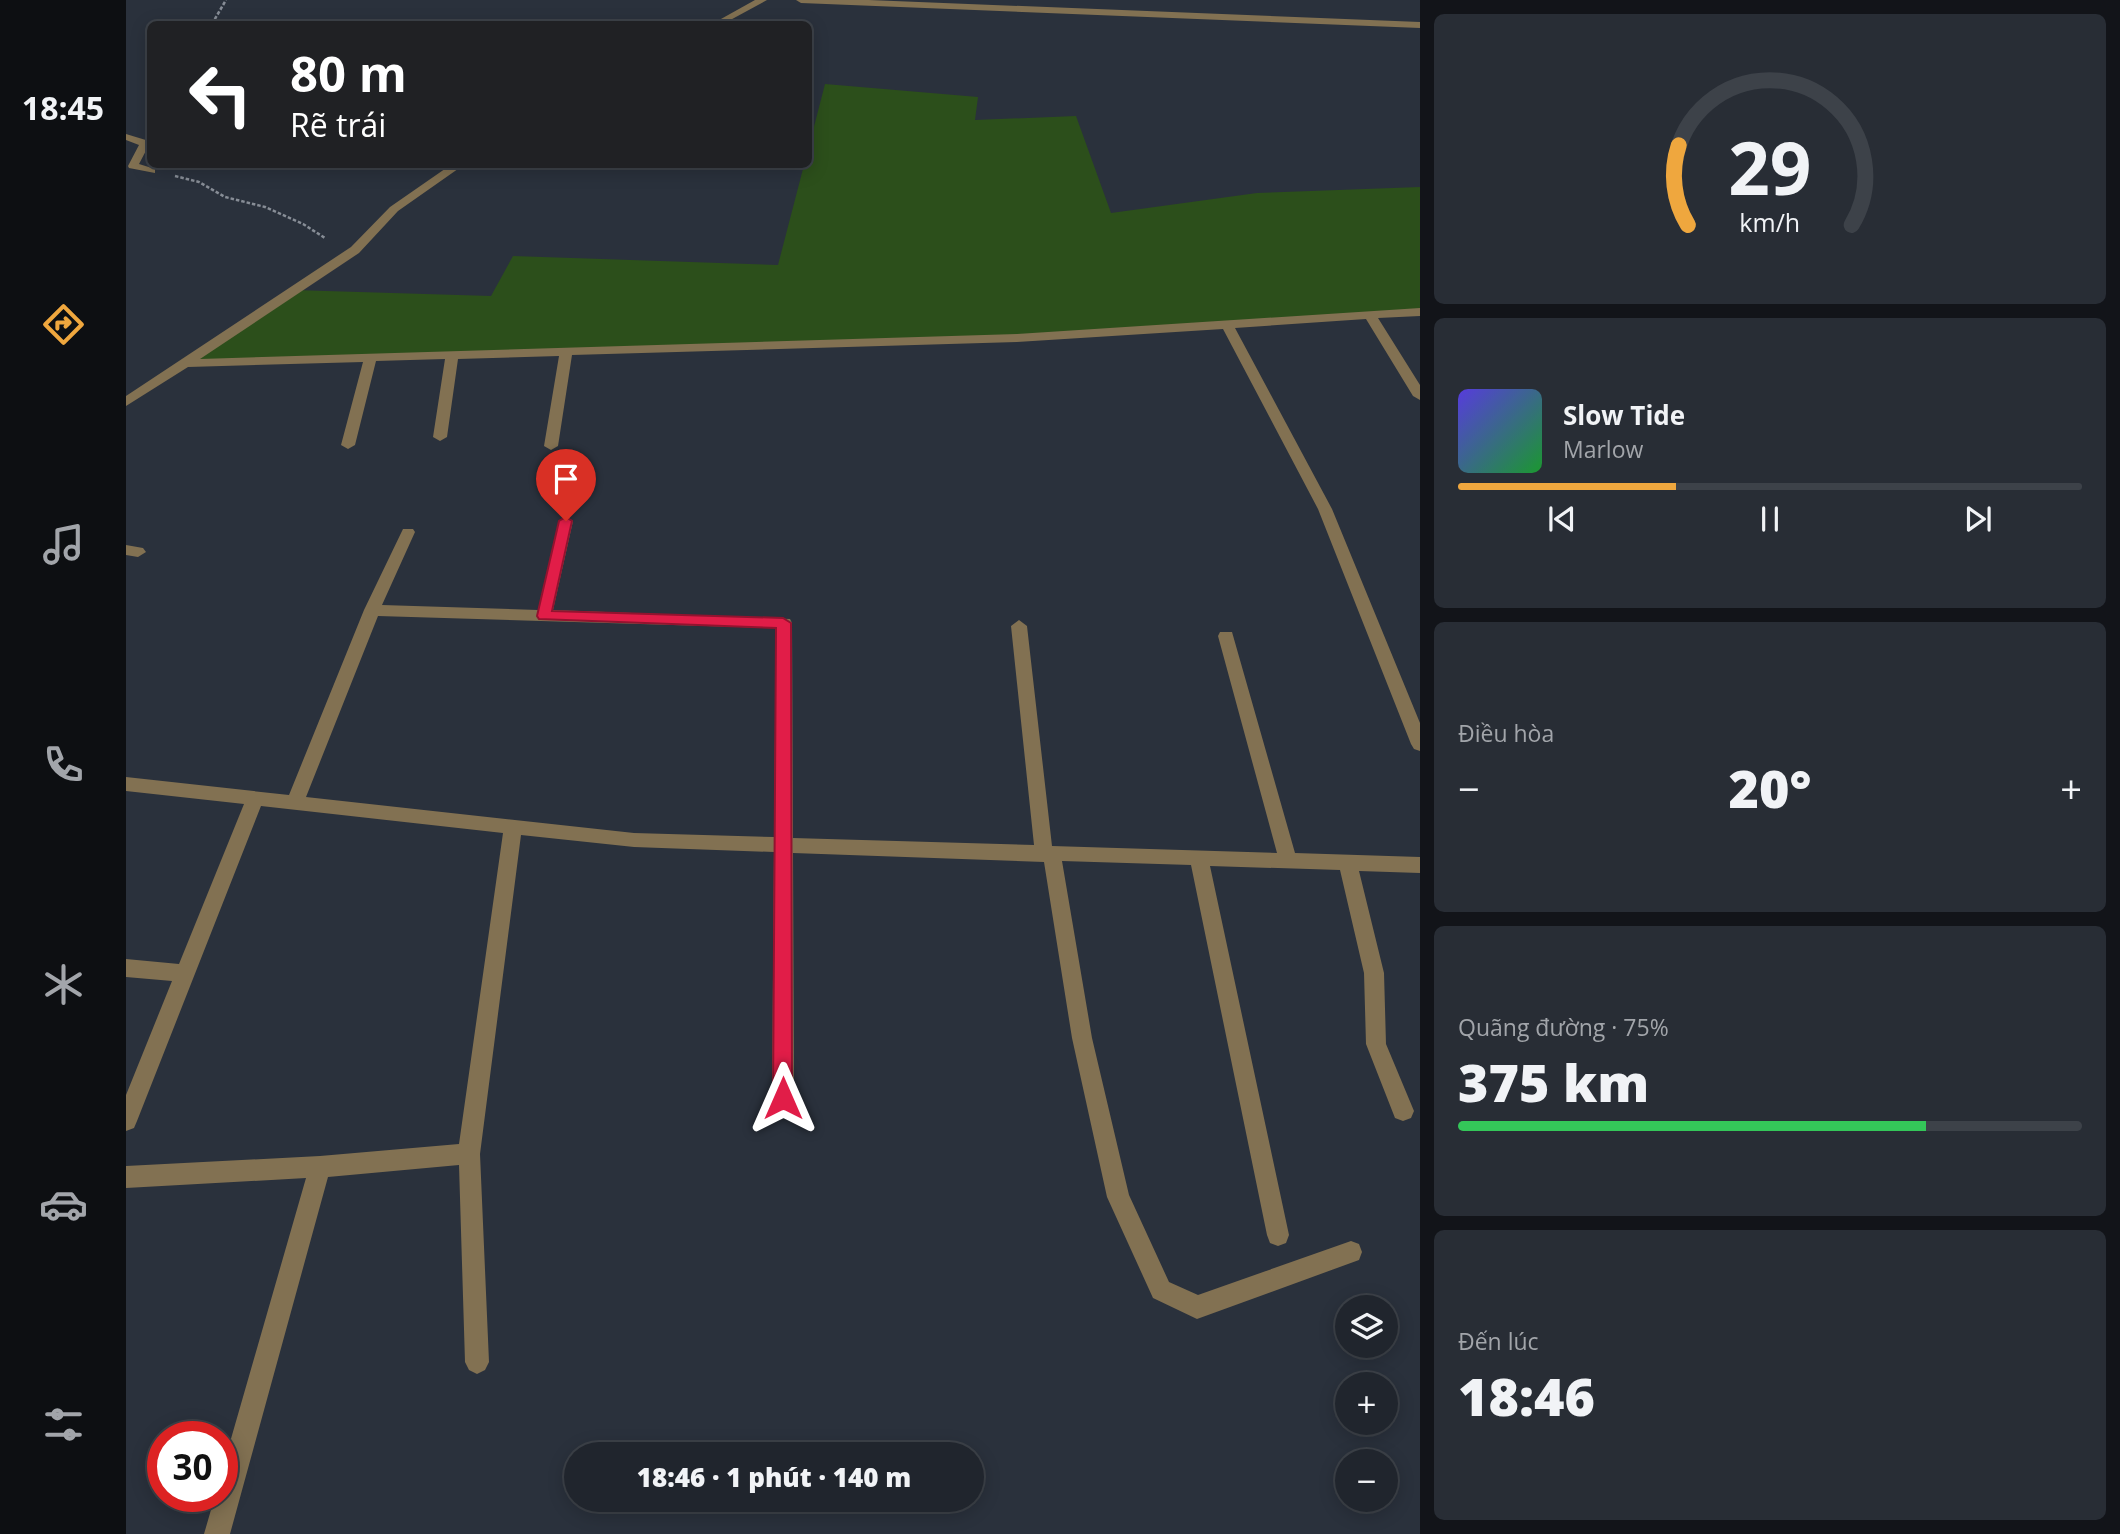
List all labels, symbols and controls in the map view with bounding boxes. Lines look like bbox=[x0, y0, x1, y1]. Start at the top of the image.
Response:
text: 80 m bbox=[290, 40, 407, 106]
icon: left bbox=[175, 49, 266, 140]
text: 18:45 bbox=[22, 86, 104, 129]
text: Rẽ trái bbox=[290, 103, 386, 146]
text: 29 bbox=[1728, 117, 1812, 216]
text: km/h bbox=[1740, 205, 1800, 239]
icon: directions bbox=[39, 300, 88, 349]
text: Slow Tide bbox=[1563, 397, 1685, 433]
text: Marlow bbox=[1563, 433, 1643, 465]
pin bbox=[536, 449, 596, 521]
icon: arrive bbox=[547, 460, 585, 498]
icon: previous bbox=[1543, 500, 1581, 538]
icon: pause bbox=[1751, 500, 1789, 538]
icon: next bbox=[1959, 500, 1997, 538]
icon: music bbox=[39, 520, 88, 569]
text: Điều hòa bbox=[1458, 717, 1554, 749]
icon: phone bbox=[39, 740, 88, 789]
text: 20° bbox=[1729, 752, 1811, 823]
text: − bbox=[1458, 762, 1480, 814]
text: + bbox=[2060, 762, 2082, 814]
icon: climate bbox=[39, 960, 88, 1009]
text: Quãng đường · 75% bbox=[1458, 1011, 1669, 1043]
text: 375 km bbox=[1458, 1046, 1649, 1117]
position arrow bbox=[746, 1061, 820, 1135]
icon: car bbox=[39, 1180, 88, 1229]
map controls bbox=[1335, 1295, 1398, 1512]
button: layers bbox=[1335, 1295, 1398, 1358]
text: Đến lúc bbox=[1458, 1325, 1539, 1357]
text: 18:46 bbox=[1458, 1360, 1595, 1431]
button: + bbox=[1335, 1372, 1398, 1435]
icon: filters bbox=[39, 1400, 88, 1449]
speed limit sign: 30 bbox=[147, 1421, 238, 1512]
button: − bbox=[1335, 1449, 1398, 1512]
text: 18:46 · 1 phút · 140 m bbox=[637, 1459, 911, 1495]

